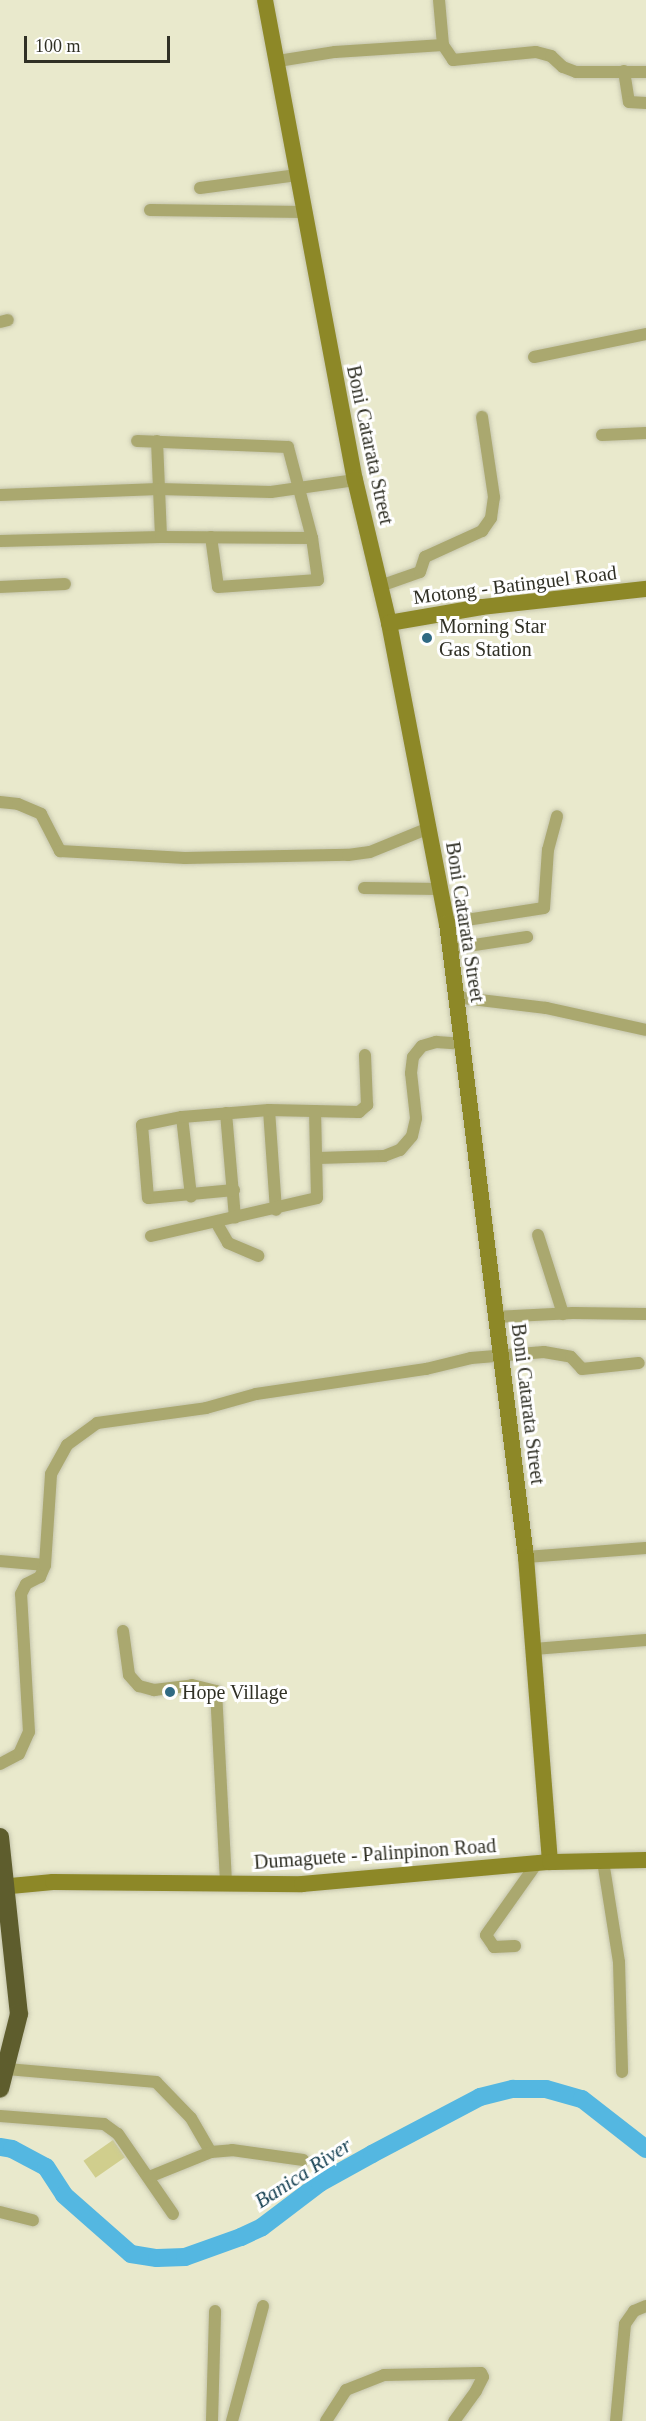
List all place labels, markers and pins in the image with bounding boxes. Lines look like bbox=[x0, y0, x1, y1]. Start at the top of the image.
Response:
place label: Morning Star Gas Station bbox=[439, 614, 546, 661]
marker: Morning Star Gas Station bbox=[420, 631, 434, 645]
place label: Hope Village bbox=[182, 1680, 288, 1704]
marker: Hope Village bbox=[163, 1685, 177, 1699]

